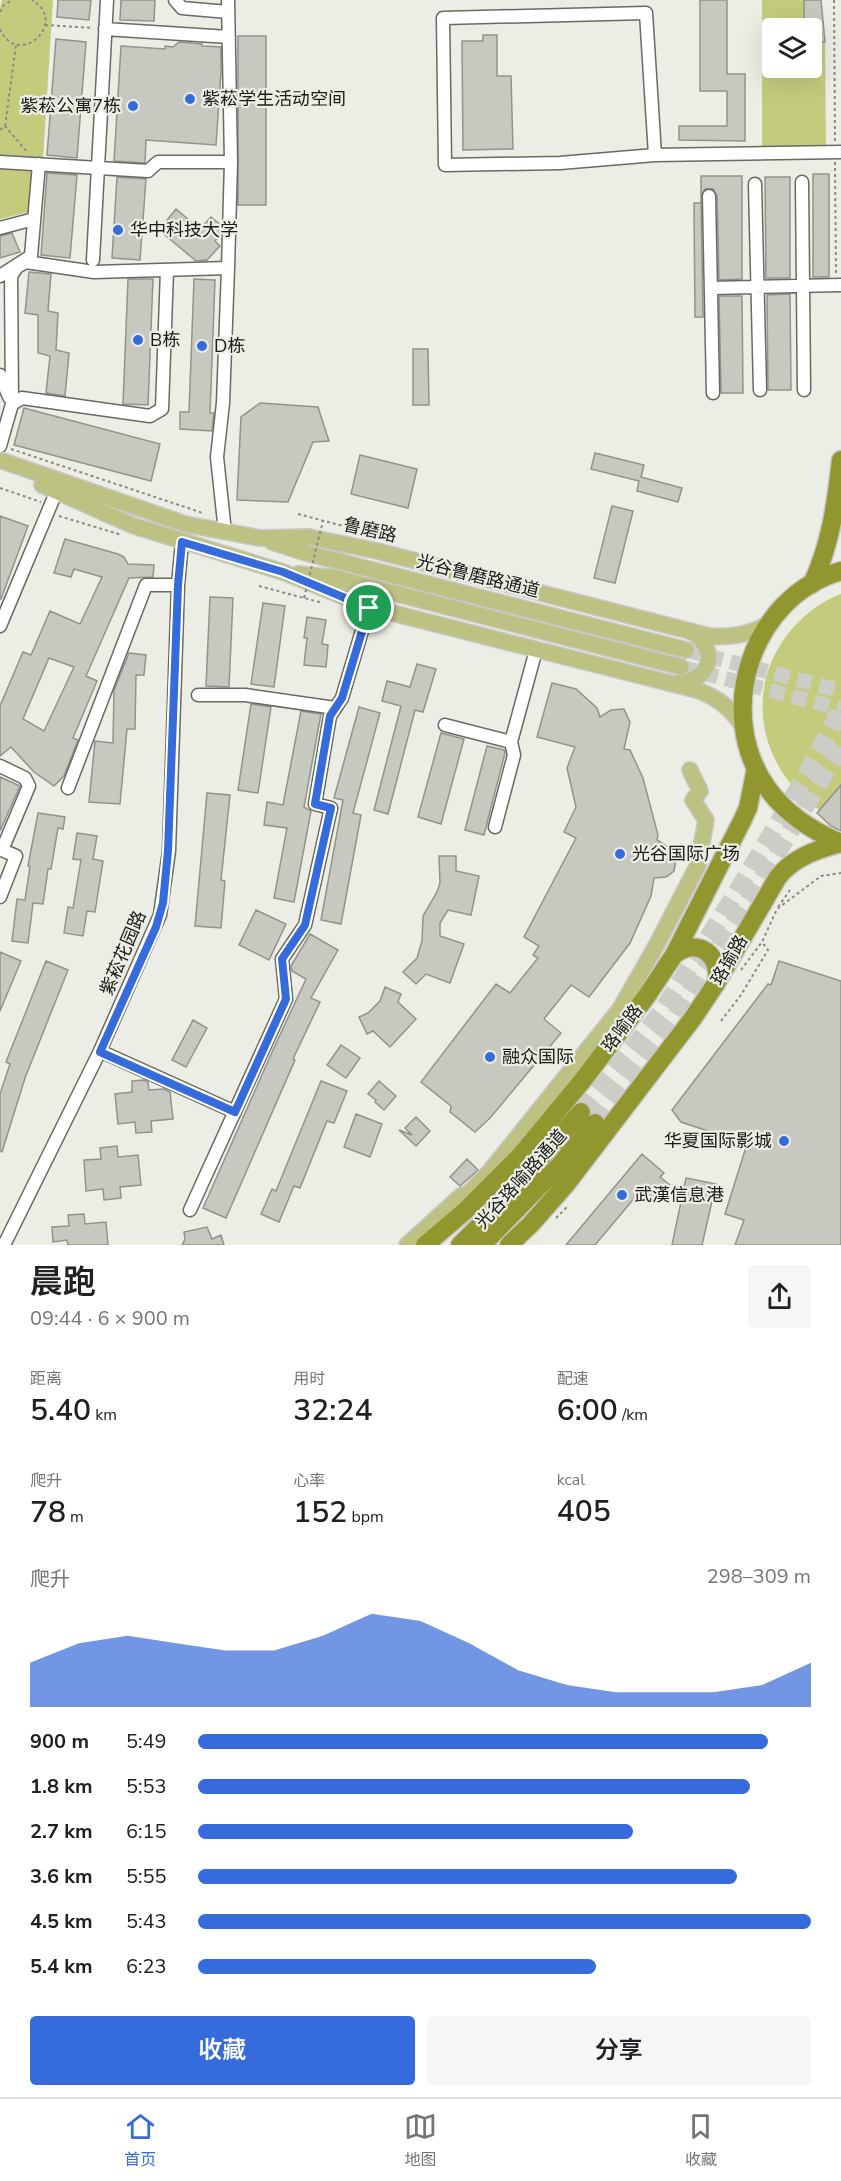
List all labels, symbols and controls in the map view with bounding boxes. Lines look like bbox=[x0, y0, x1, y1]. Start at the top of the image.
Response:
map controls bbox=[762, 18, 822, 78]
button: layers bbox=[762, 18, 822, 78]
place label: 紫菘学生活动空间 bbox=[202, 87, 346, 111]
marker: 紫菘学生活动空间 bbox=[183, 92, 197, 106]
place label: 紫菘公寓7栋 bbox=[20, 94, 121, 118]
marker: 紫菘公寓7栋 bbox=[126, 99, 140, 113]
place label: 华中科技大学 bbox=[130, 218, 238, 242]
marker: 华中科技大学 bbox=[111, 223, 125, 237]
place label: B栋 bbox=[150, 328, 180, 352]
marker: B栋 bbox=[131, 333, 145, 347]
place label: D栋 bbox=[214, 334, 245, 358]
marker: D栋 bbox=[195, 339, 209, 353]
street label: 鲁磨路 bbox=[341, 512, 399, 548]
street label: 光谷鲁磨路通道 bbox=[414, 549, 542, 603]
pin bbox=[343, 582, 394, 633]
icon: arrive bbox=[352, 591, 385, 624]
place label: 光谷国际广场 bbox=[632, 842, 740, 866]
marker: 光谷国际广场 bbox=[613, 847, 627, 861]
street label: 紫菘花园路 bbox=[94, 907, 152, 999]
street label: 珞瑜路 bbox=[705, 931, 753, 989]
street label: 珞喻路 bbox=[596, 999, 648, 1057]
place label: 融众国际 bbox=[502, 1045, 574, 1069]
marker: 融众国际 bbox=[483, 1050, 497, 1064]
street label: 光谷珞喻路通道 bbox=[470, 1124, 572, 1234]
place label: 华夏国际影城 bbox=[664, 1129, 772, 1153]
marker: 华夏国际影城 bbox=[777, 1134, 791, 1148]
place label: 武漢信息港 bbox=[634, 1183, 724, 1207]
marker: 武漢信息港 bbox=[615, 1188, 629, 1202]
text: 晨跑 bbox=[30, 1260, 96, 1305]
button: share bbox=[748, 1265, 811, 1328]
text: 09:44 · 6 × 900 m bbox=[30, 1305, 190, 1332]
text: 距离 bbox=[30, 1368, 62, 1390]
text: 用时 bbox=[293, 1368, 325, 1390]
text: 配速 bbox=[557, 1368, 589, 1390]
text: 5.40 bbox=[30, 1390, 91, 1431]
text: 32:24 bbox=[293, 1390, 372, 1431]
text: 6:00 bbox=[557, 1390, 618, 1431]
text: km bbox=[91, 1404, 117, 1426]
text: /km bbox=[618, 1404, 648, 1426]
text: kcal bbox=[557, 1469, 585, 1491]
text: 爬升 bbox=[30, 1470, 62, 1492]
text: 心率 bbox=[293, 1470, 325, 1492]
text: 405 bbox=[557, 1491, 611, 1532]
text: 78 bbox=[30, 1492, 66, 1533]
text: 152 bbox=[293, 1492, 347, 1533]
text: m bbox=[66, 1506, 84, 1528]
text: bpm bbox=[347, 1506, 384, 1528]
text: 298–309 m bbox=[707, 1563, 811, 1590]
text: 爬升 bbox=[30, 1566, 70, 1593]
text: 900 m bbox=[30, 1728, 89, 1755]
text: 5:49 bbox=[126, 1728, 167, 1755]
text: 1.8 km bbox=[30, 1773, 93, 1800]
text: 5:53 bbox=[126, 1773, 167, 1800]
text: 2.7 km bbox=[30, 1818, 93, 1845]
text: 6:15 bbox=[126, 1818, 167, 1845]
text: 3.6 km bbox=[30, 1863, 93, 1890]
text: 5:55 bbox=[126, 1863, 167, 1890]
text: 4.5 km bbox=[30, 1908, 93, 1935]
text: 5:43 bbox=[126, 1908, 167, 1935]
text: 5.4 km bbox=[30, 1953, 93, 1980]
text: 6:23 bbox=[126, 1953, 167, 1980]
button: 收藏 bbox=[30, 2016, 415, 2085]
button: 分享 bbox=[427, 2016, 811, 2085]
tab: 首页 bbox=[124, 2110, 157, 2171]
tab: 地图 bbox=[404, 2110, 437, 2171]
tab: 收藏 bbox=[684, 2110, 717, 2171]

